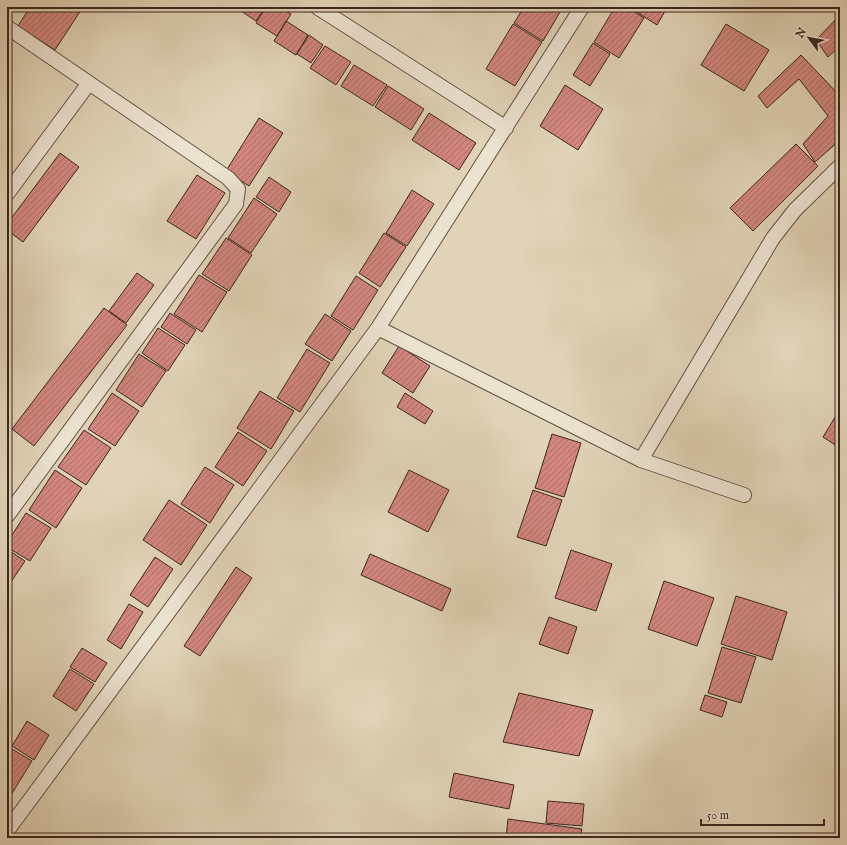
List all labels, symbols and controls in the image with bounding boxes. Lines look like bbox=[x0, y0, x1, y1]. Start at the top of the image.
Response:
north arrow bbox=[789, 18, 829, 58]
text: N bbox=[792, 25, 810, 42]
scale bar bbox=[701, 801, 824, 827]
text: 50 m bbox=[707, 808, 729, 823]

